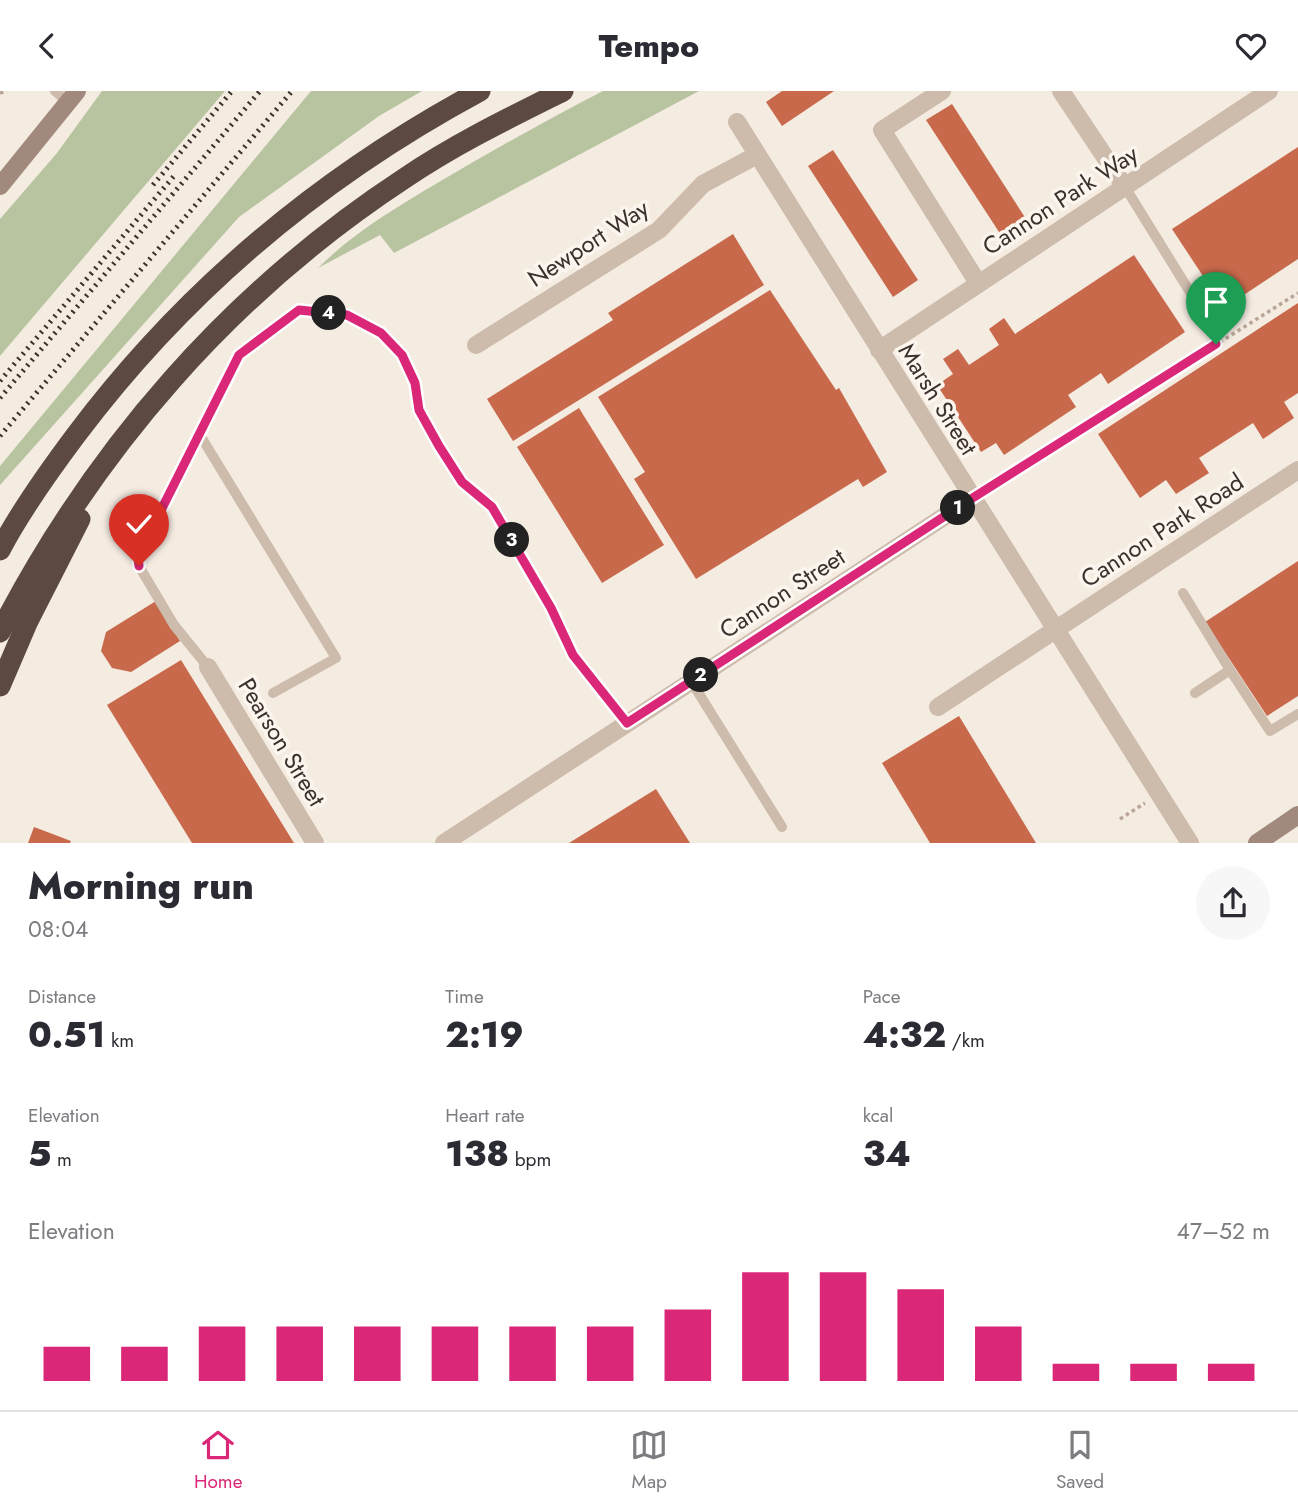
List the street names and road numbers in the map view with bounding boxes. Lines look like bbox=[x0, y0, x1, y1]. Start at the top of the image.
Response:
street label: Cannon Park Way bbox=[975, 136, 1145, 264]
street label: Newport Way bbox=[520, 190, 656, 295]
street label: Marsh Street bbox=[890, 336, 986, 462]
street label: Cannon Park Road bbox=[1074, 464, 1250, 596]
street label: Cannon Street bbox=[712, 539, 852, 647]
street label: Pearson Street bbox=[230, 671, 334, 813]

